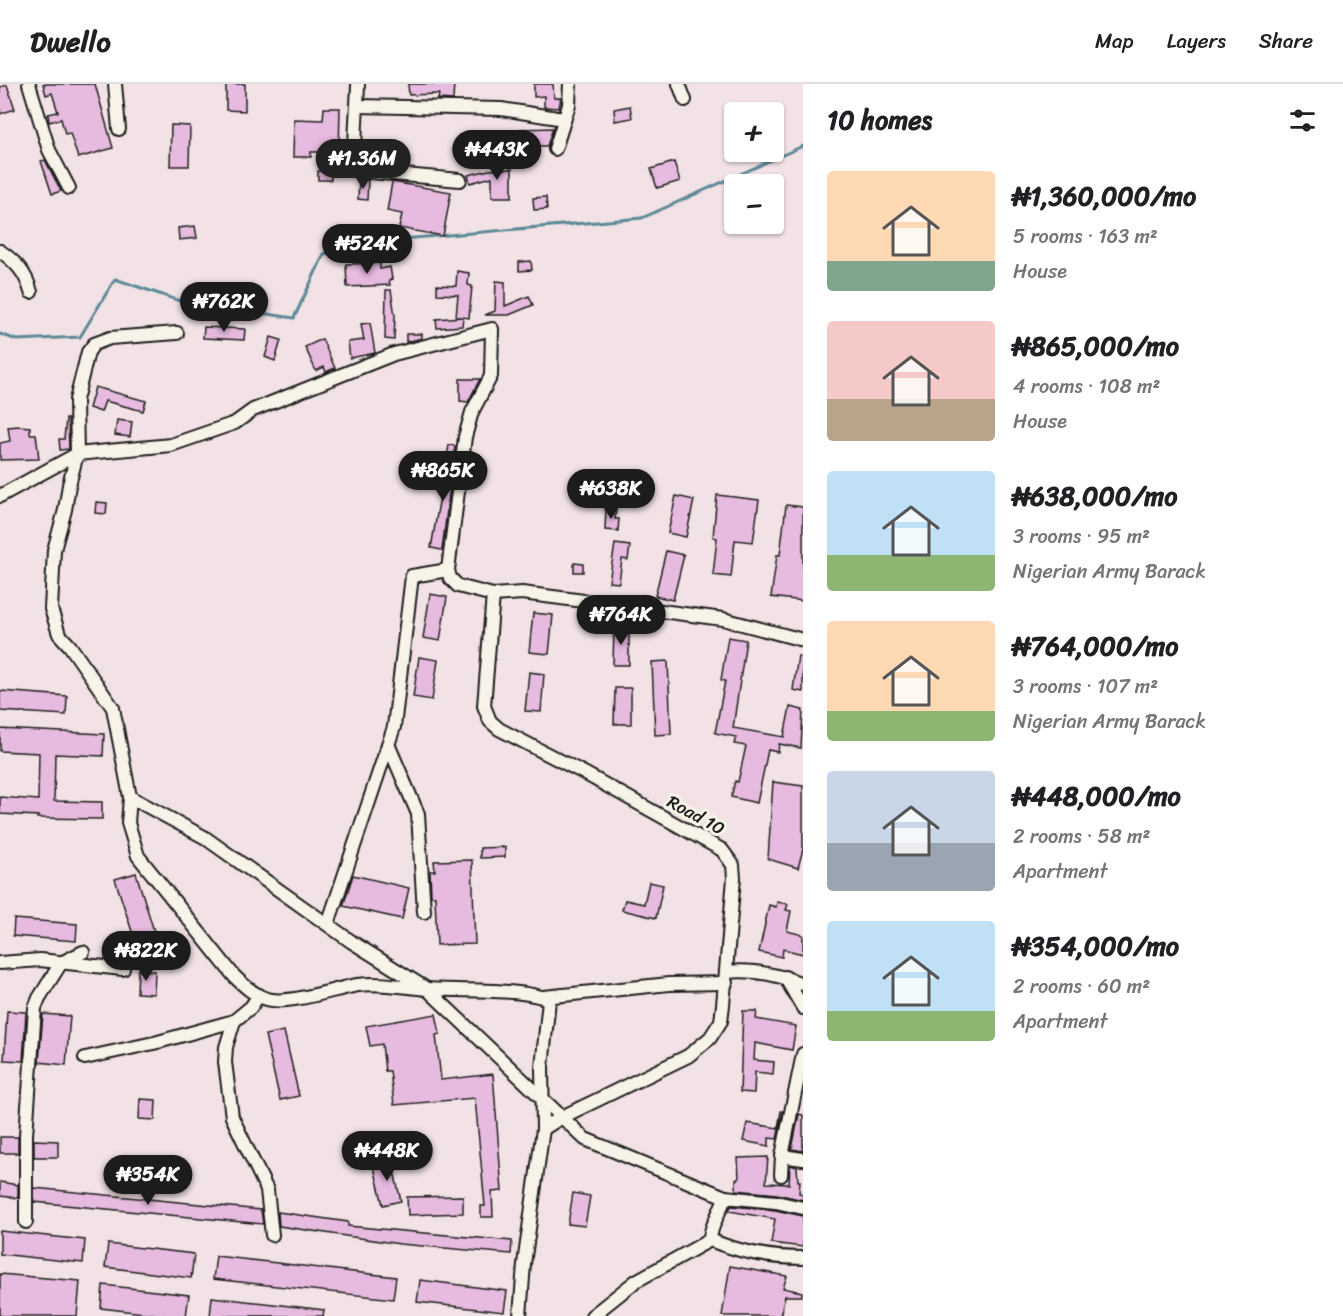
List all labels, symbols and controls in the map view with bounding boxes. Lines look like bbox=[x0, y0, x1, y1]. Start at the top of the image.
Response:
text: Dwello bbox=[30, 17, 111, 66]
text: Map bbox=[1095, 22, 1134, 60]
text: Layers bbox=[1167, 22, 1226, 60]
text: Share bbox=[1259, 22, 1313, 60]
text: 10 homes bbox=[827, 97, 932, 143]
map controls bbox=[724, 102, 784, 234]
button: + bbox=[724, 102, 784, 162]
icon: filters bbox=[1286, 104, 1319, 137]
pin: ₦443K bbox=[455, 130, 539, 181]
text: ₦443K bbox=[466, 132, 528, 167]
pin: ₦1.36M bbox=[314, 139, 412, 190]
text: ₦1.36M bbox=[330, 141, 396, 176]
text: ₦1,360,000/mo bbox=[1013, 173, 1196, 219]
button: − bbox=[724, 174, 784, 234]
icon: home bbox=[875, 195, 947, 267]
text: 5 rooms · 163 m² bbox=[1013, 219, 1158, 254]
pin: ₦524K bbox=[325, 224, 409, 275]
text: ₦524K bbox=[336, 226, 398, 261]
text: House bbox=[1013, 254, 1067, 289]
pin: ₦762K bbox=[182, 282, 266, 333]
text: ₦762K bbox=[194, 284, 254, 319]
text: ₦865,000/mo bbox=[1013, 323, 1179, 369]
icon: home bbox=[875, 345, 947, 417]
text: 4 rooms · 108 m² bbox=[1013, 369, 1160, 404]
text: House bbox=[1013, 404, 1067, 439]
pin: ₦865K bbox=[401, 451, 485, 502]
text: ₦865K bbox=[412, 453, 474, 488]
pin: ₦638K bbox=[569, 469, 653, 520]
text: ₦638K bbox=[581, 471, 641, 506]
text: ₦638,000/mo bbox=[1013, 473, 1177, 519]
icon: home bbox=[875, 495, 947, 567]
text: 3 rooms · 95 m² bbox=[1013, 519, 1150, 554]
text: Nigerian Army Barack bbox=[1013, 554, 1206, 589]
pin: ₦764K bbox=[579, 595, 663, 646]
text: ₦764K bbox=[591, 597, 651, 632]
text: ₦764,000/mo bbox=[1013, 623, 1179, 669]
icon: home bbox=[875, 645, 947, 717]
text: 3 rooms · 107 m² bbox=[1013, 669, 1158, 704]
text: Nigerian Army Barack bbox=[1013, 704, 1206, 739]
text: ₦448,000/mo bbox=[1013, 773, 1181, 819]
street label: Road 10 bbox=[661, 786, 731, 844]
icon: home bbox=[875, 795, 947, 867]
text: 2 rooms · 58 m² bbox=[1013, 819, 1150, 854]
text: Apartment bbox=[1013, 854, 1107, 889]
text: ₦354,000/mo bbox=[1013, 923, 1179, 969]
pin: ₦822K bbox=[104, 931, 188, 982]
text: ₦822K bbox=[116, 933, 176, 968]
icon: home bbox=[875, 945, 947, 1017]
text: 2 rooms · 60 m² bbox=[1013, 969, 1150, 1004]
text: Apartment bbox=[1013, 1004, 1107, 1039]
pin: ₦448K bbox=[345, 1131, 429, 1182]
text: ₦448K bbox=[356, 1133, 418, 1168]
pin: ₦354K bbox=[106, 1155, 190, 1206]
text: ₦354K bbox=[117, 1157, 179, 1192]

